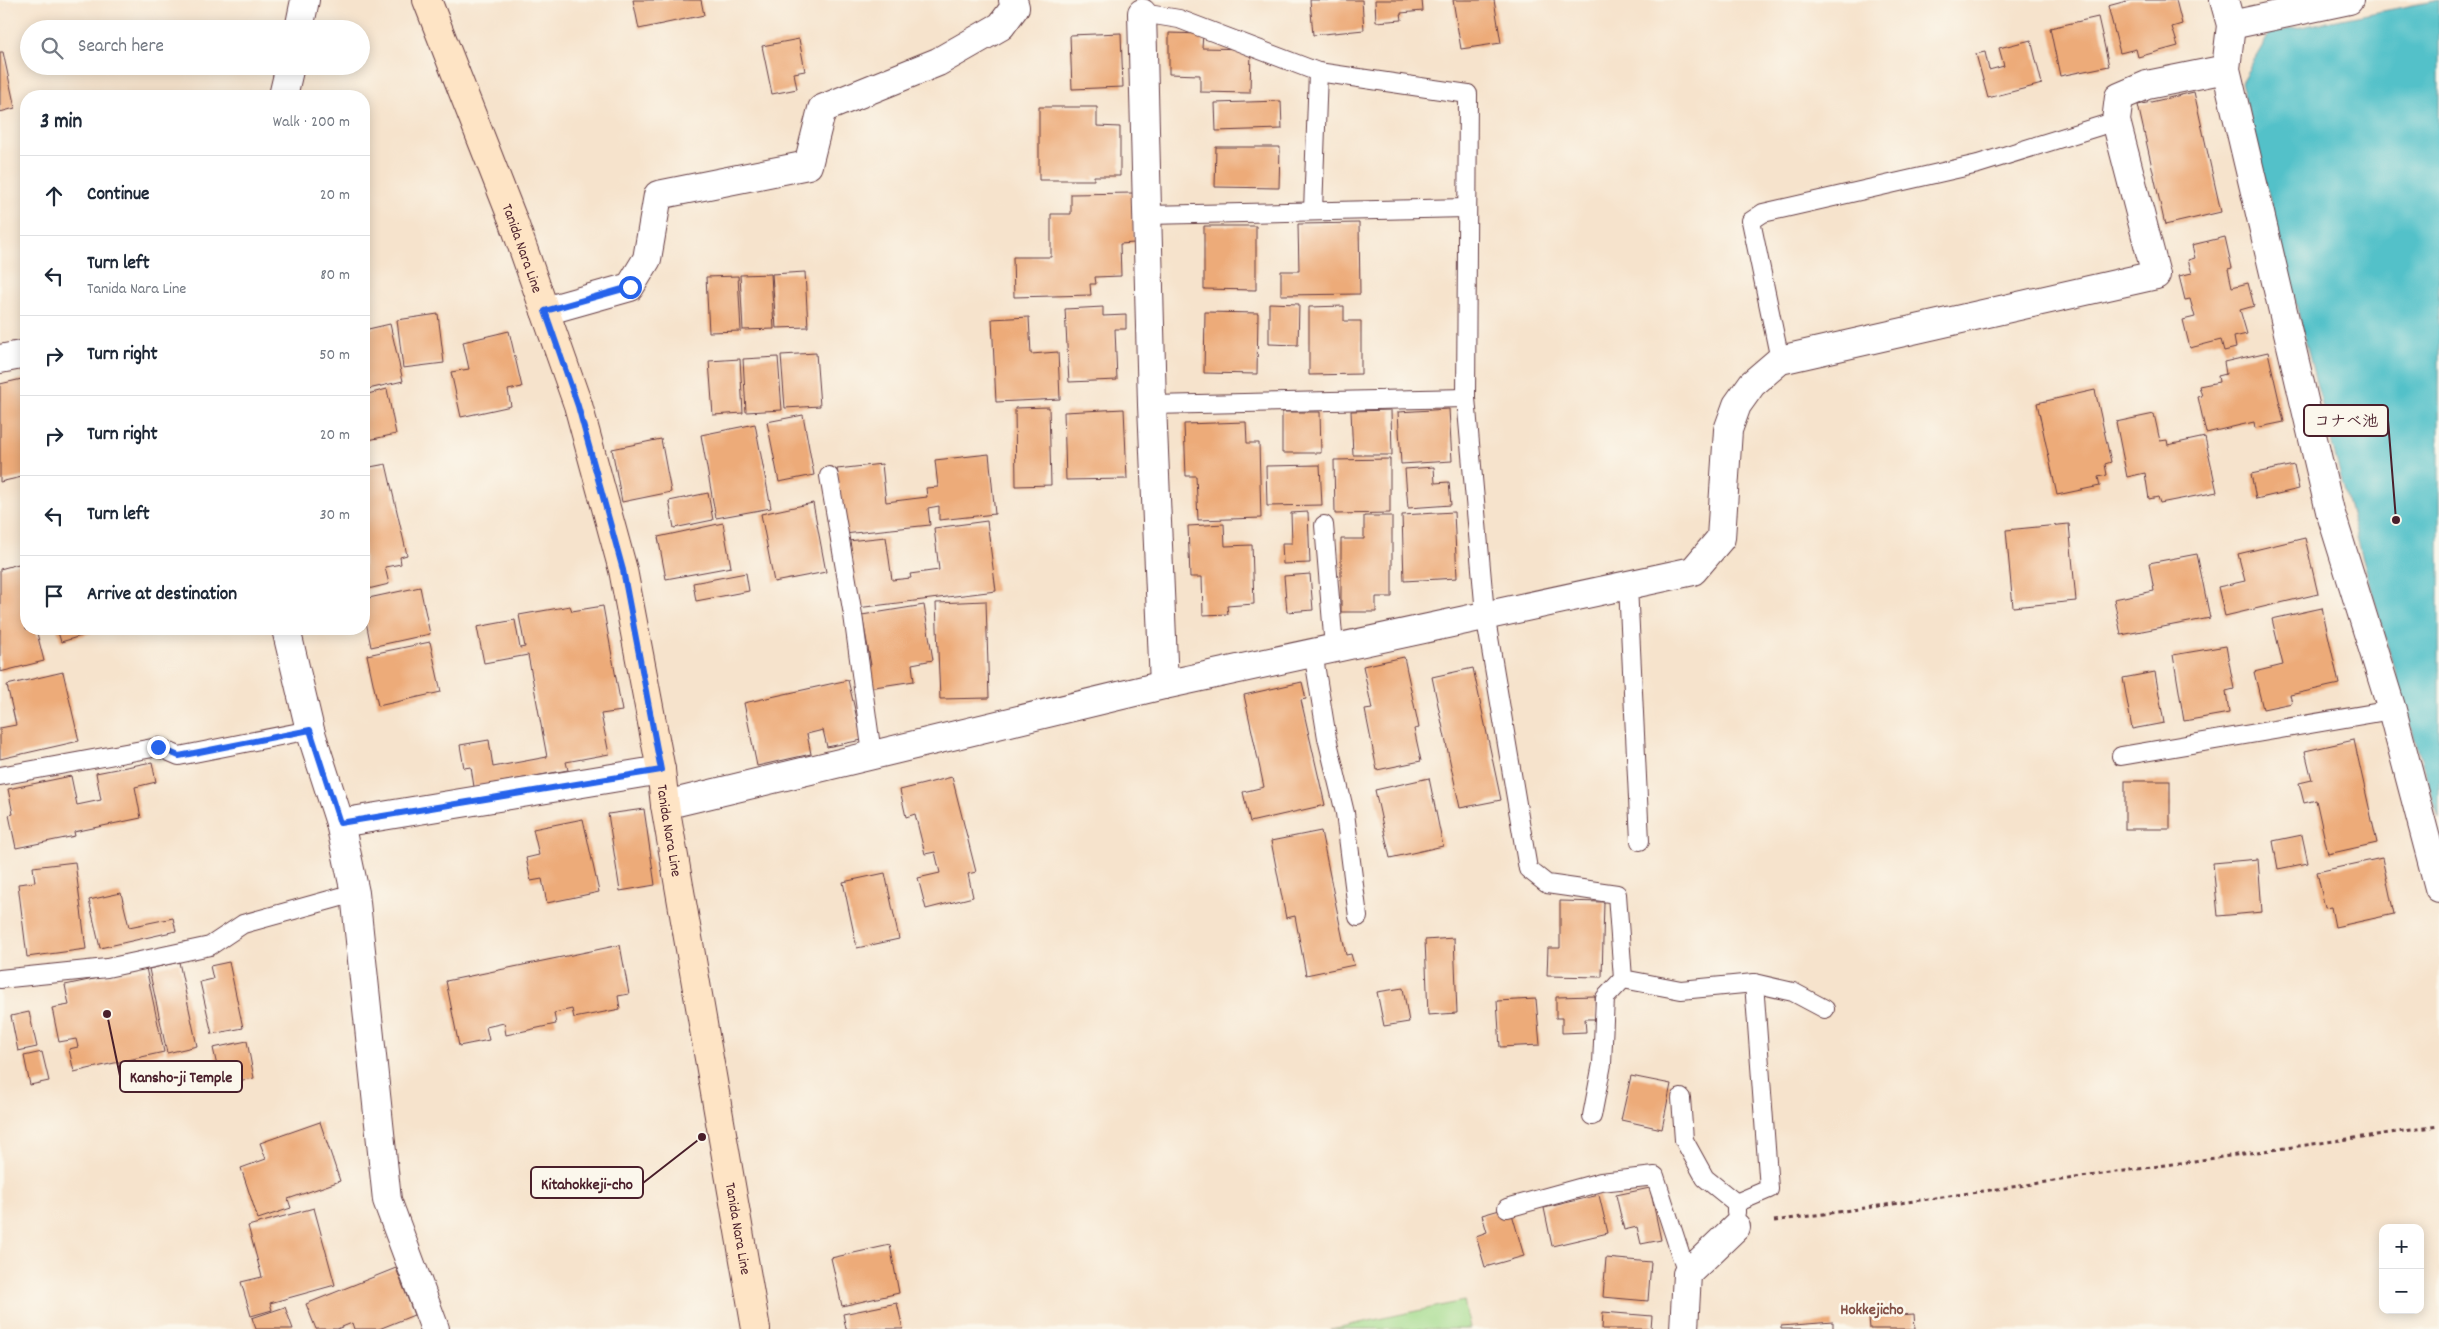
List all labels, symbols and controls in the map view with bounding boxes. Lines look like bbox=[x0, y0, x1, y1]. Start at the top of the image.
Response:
search box bbox=[20, 20, 370, 75]
icon: search bbox=[38, 34, 66, 62]
text: Search here bbox=[78, 34, 164, 61]
text: 3 min bbox=[40, 108, 82, 138]
text: Walk · 200 m bbox=[273, 111, 350, 134]
icon: ahead bbox=[40, 182, 68, 210]
text: Continue bbox=[87, 182, 149, 209]
text: 20 m bbox=[320, 184, 350, 207]
street label: Tanida Nara Line bbox=[495, 201, 547, 297]
text: Turn left bbox=[87, 251, 150, 278]
icon: left bbox=[40, 262, 68, 290]
text: 80 m bbox=[320, 264, 350, 287]
route start bbox=[619, 276, 642, 299]
text: Tanida Nara Line bbox=[87, 278, 186, 301]
icon: right bbox=[40, 342, 68, 370]
text: Turn right bbox=[87, 342, 158, 369]
text: 50 m bbox=[319, 344, 350, 367]
callout: コナベ池 bbox=[2304, 405, 2388, 436]
text: コナベ池 bbox=[2314, 411, 2378, 434]
icon: right bbox=[40, 422, 68, 450]
text: Turn right bbox=[87, 422, 158, 449]
text: 20 m bbox=[320, 424, 350, 447]
icon: left bbox=[40, 502, 68, 530]
text: Turn left bbox=[87, 502, 150, 529]
text: 30 m bbox=[320, 504, 350, 527]
icon: arrive bbox=[40, 582, 68, 610]
text: Arrive at destination bbox=[87, 582, 237, 609]
route end bbox=[147, 736, 170, 759]
street label: Tanida Nara Line bbox=[650, 783, 686, 879]
callout: Kansho-ji Temple bbox=[120, 1061, 242, 1092]
text: Kansho-ji Temple bbox=[130, 1067, 232, 1090]
callout: Kitahokkeji-cho bbox=[531, 1167, 643, 1198]
text: Kitahokkeji-cho bbox=[541, 1174, 633, 1197]
street label: Tanida Nara Line bbox=[718, 1181, 755, 1277]
map controls bbox=[2379, 1224, 2424, 1314]
button: + bbox=[2379, 1224, 2424, 1269]
button: − bbox=[2379, 1269, 2424, 1314]
district label: Hokkejicho bbox=[1840, 1299, 1904, 1322]

